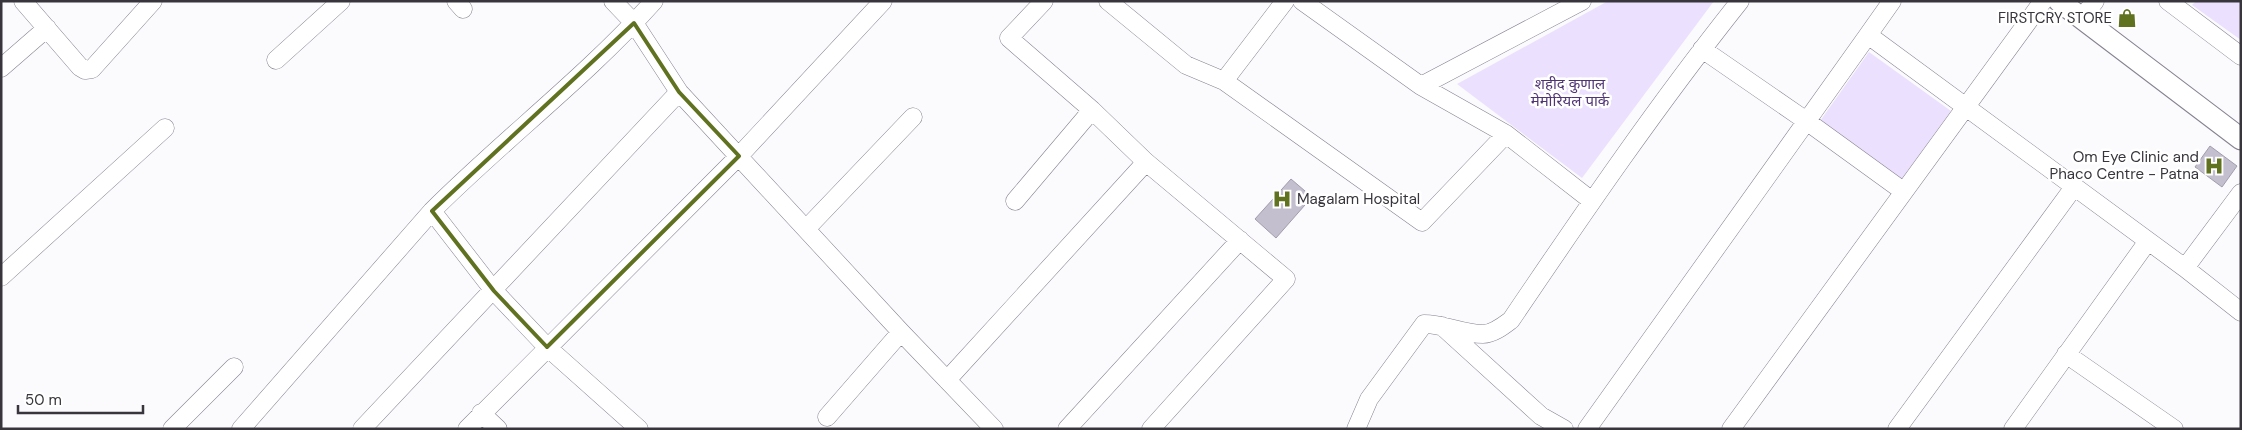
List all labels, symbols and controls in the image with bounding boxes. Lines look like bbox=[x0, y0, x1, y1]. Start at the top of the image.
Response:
shop icon: FIRSTCRY STORE bbox=[2116, 7, 2138, 29]
place label: FIRSTCRY STORE bbox=[1998, 8, 2112, 28]
park label: शहीद कुणाल मेमोरियल पार्क bbox=[1531, 74, 1610, 111]
place label: Om Eye Clinic and Phaco Centre - Patna bbox=[2049, 147, 2199, 184]
hospital icon: Om Eye Clinic and Phaco Centre - Patna bbox=[2203, 155, 2225, 177]
hospital icon: Magalam Hospital bbox=[1271, 188, 1293, 210]
place label: Magalam Hospital bbox=[1297, 189, 1420, 209]
scale bar bbox=[18, 382, 142, 414]
text: 50 m bbox=[25, 390, 62, 410]

